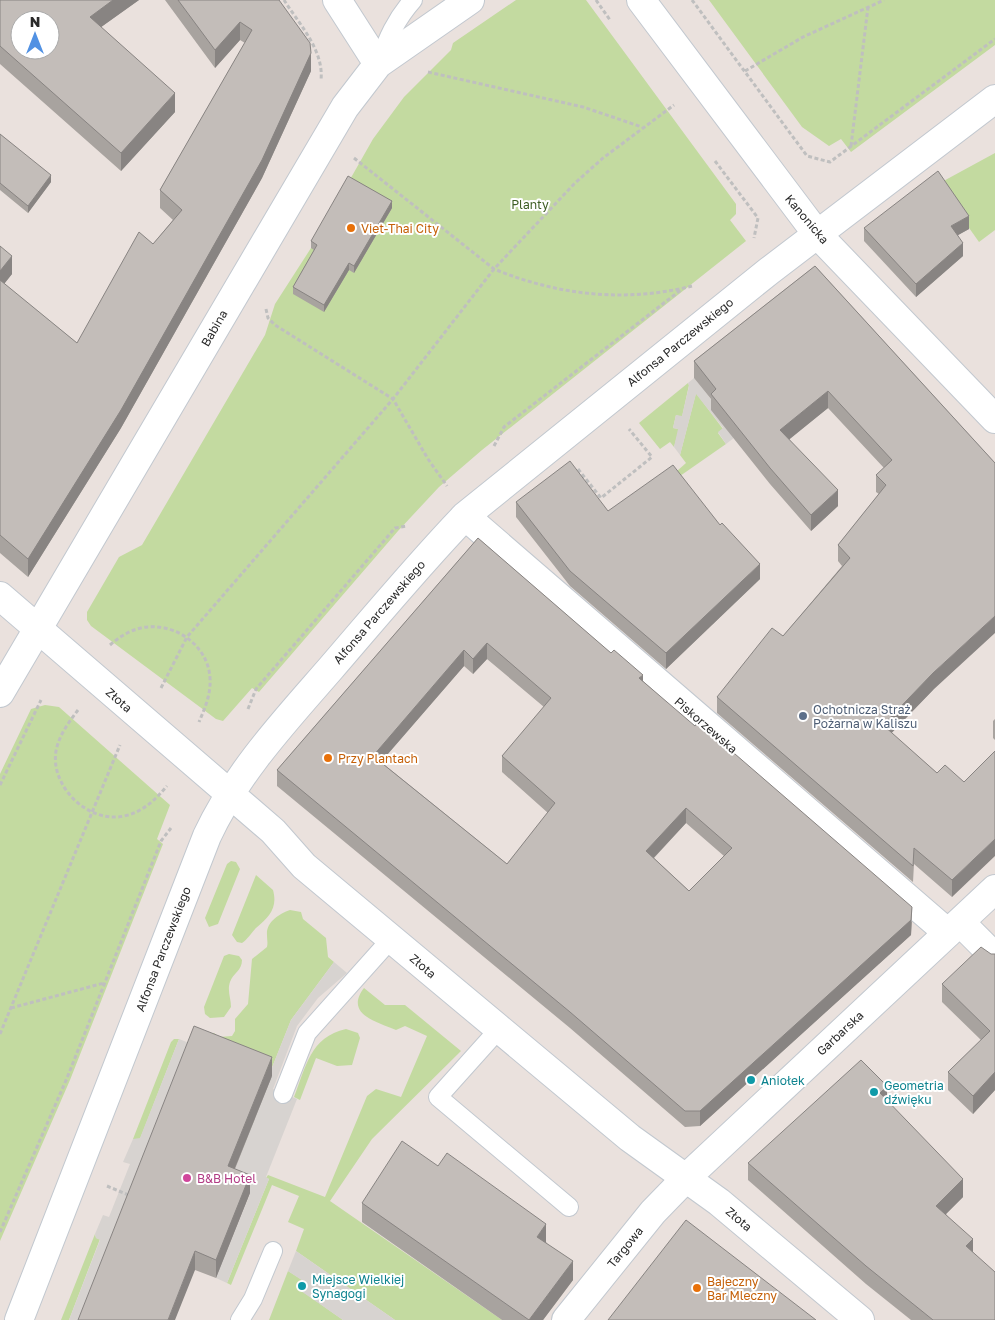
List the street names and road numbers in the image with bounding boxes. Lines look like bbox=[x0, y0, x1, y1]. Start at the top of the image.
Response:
street label: Kanonicka bbox=[782, 191, 832, 247]
street label: Alfonsa Parczewskiego bbox=[624, 294, 736, 390]
street label: Babina bbox=[198, 307, 230, 349]
street label: Alfonsa Parczewskiego bbox=[330, 557, 428, 667]
street label: Złota bbox=[103, 685, 135, 715]
street label: Piskorzewska bbox=[671, 694, 741, 756]
street label: Alfonsa Parczewskiego bbox=[132, 884, 194, 1014]
street label: Złota bbox=[407, 951, 439, 981]
street label: Garbarska bbox=[813, 1008, 867, 1058]
street label: Złota bbox=[723, 1204, 755, 1234]
street label: Targowa bbox=[604, 1223, 646, 1271]

